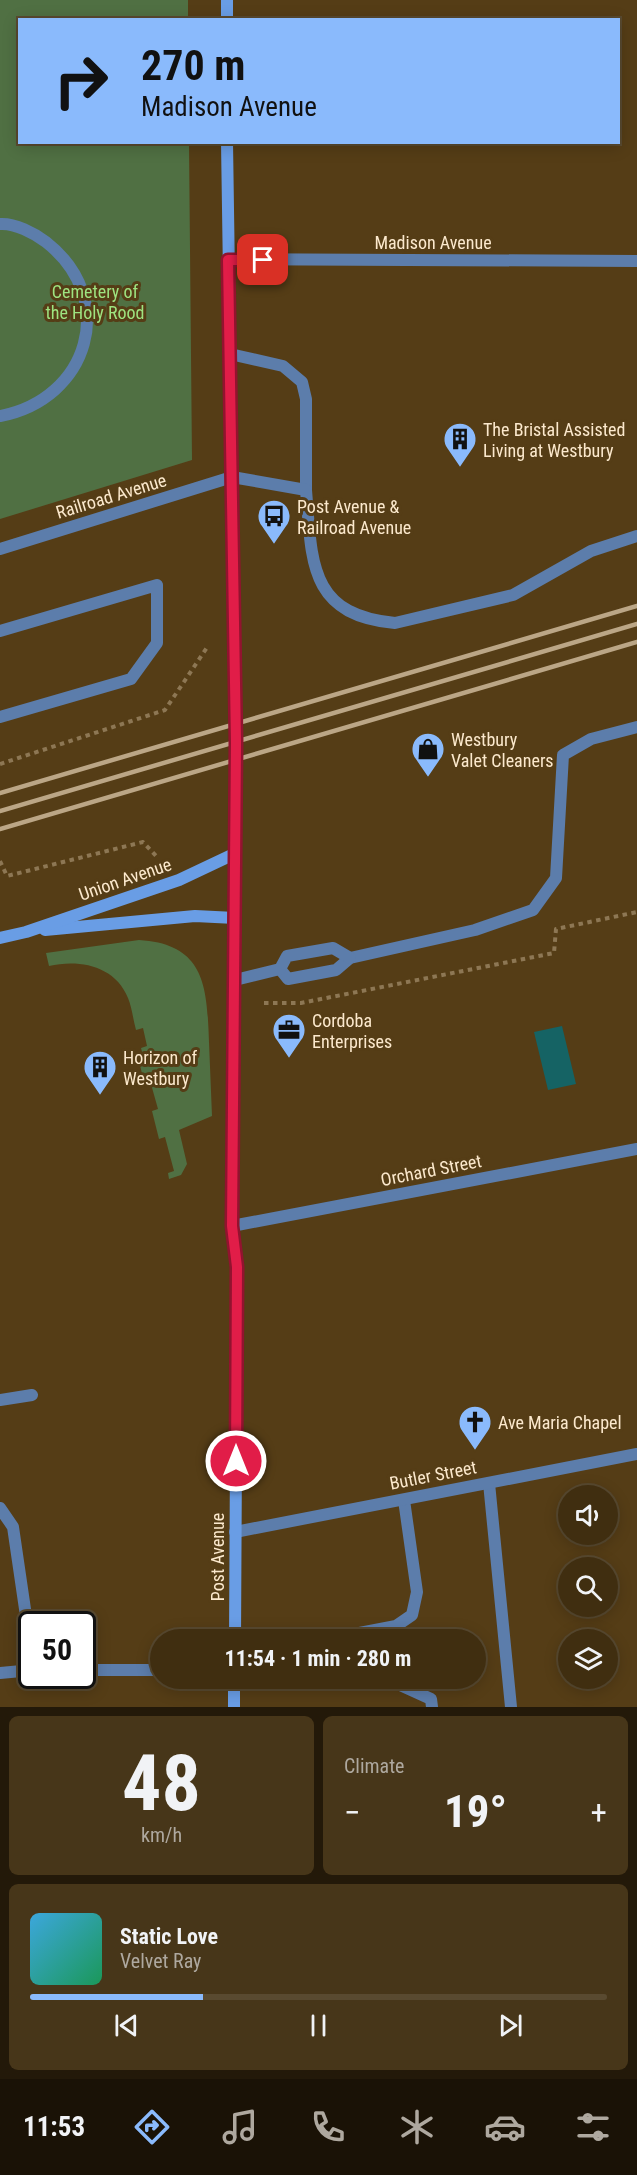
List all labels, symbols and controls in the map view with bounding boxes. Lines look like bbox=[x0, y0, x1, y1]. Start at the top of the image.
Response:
text: 270 m bbox=[141, 41, 246, 90]
icon: right bbox=[42, 42, 120, 120]
text: Madison Avenue bbox=[141, 91, 317, 123]
street label: Madison Avenue bbox=[374, 232, 492, 253]
pin bbox=[237, 234, 288, 285]
icon: arrive bbox=[246, 243, 279, 276]
park label: Cemetery of the Holy Rood bbox=[45, 281, 145, 323]
place label: The Bristal Assisted Living at Westbury bbox=[483, 419, 625, 461]
building icon: The Bristal Assisted Living at Westbury bbox=[442, 421, 478, 468]
street label: Railroad Avenue bbox=[53, 469, 169, 523]
place label: Post Avenue & Railroad Avenue bbox=[297, 496, 411, 538]
bus stop icon: Post Avenue & Railroad Avenue bbox=[256, 498, 292, 545]
place label: Westbury Valet Cleaners bbox=[451, 729, 554, 771]
shop icon: Westbury Valet Cleaners bbox=[410, 731, 446, 778]
street label: Union Avenue bbox=[76, 853, 174, 905]
place label: Cordoba Enterprises bbox=[312, 1010, 392, 1052]
office icon: Cordoba Enterprises bbox=[271, 1012, 307, 1059]
place label: Horizon of Westbury bbox=[123, 1047, 197, 1089]
building icon: Horizon of Westbury bbox=[82, 1049, 118, 1096]
street label: Orchard Street bbox=[379, 1150, 483, 1190]
church icon: Ave Maria Chapel bbox=[457, 1404, 493, 1451]
place label: Ave Maria Chapel bbox=[498, 1412, 622, 1433]
position arrow bbox=[204, 1429, 268, 1493]
street label: Butler Street bbox=[388, 1456, 478, 1494]
map controls bbox=[558, 1485, 618, 1689]
button: sound bbox=[558, 1485, 618, 1545]
street label: Post Avenue bbox=[207, 1513, 228, 1601]
button: search bbox=[558, 1557, 618, 1617]
speed limit sign: 50 bbox=[18, 1611, 96, 1689]
button: layers bbox=[558, 1629, 618, 1689]
text: 11:54 · 1 min · 280 m bbox=[225, 1646, 411, 1671]
text: 48 bbox=[122, 1738, 201, 1829]
text: Climate bbox=[344, 1754, 404, 1778]
text: 19° bbox=[444, 1785, 507, 1838]
text: − bbox=[344, 1793, 361, 1832]
text: + bbox=[591, 1793, 607, 1832]
text: km/h bbox=[141, 1823, 182, 1847]
text: Static Love bbox=[120, 1924, 218, 1949]
text: Velvet Ray bbox=[120, 1949, 201, 1973]
icon: previous bbox=[110, 2009, 143, 2042]
icon: pause bbox=[302, 2009, 335, 2042]
icon: next bbox=[494, 2009, 527, 2042]
icon: directions bbox=[131, 2106, 173, 2148]
icon: music bbox=[219, 2106, 261, 2148]
icon: phone bbox=[307, 2106, 349, 2148]
icon: climate bbox=[396, 2106, 438, 2148]
icon: car bbox=[484, 2106, 526, 2148]
icon: filters bbox=[572, 2106, 614, 2148]
text: 11:53 bbox=[23, 2111, 85, 2143]

